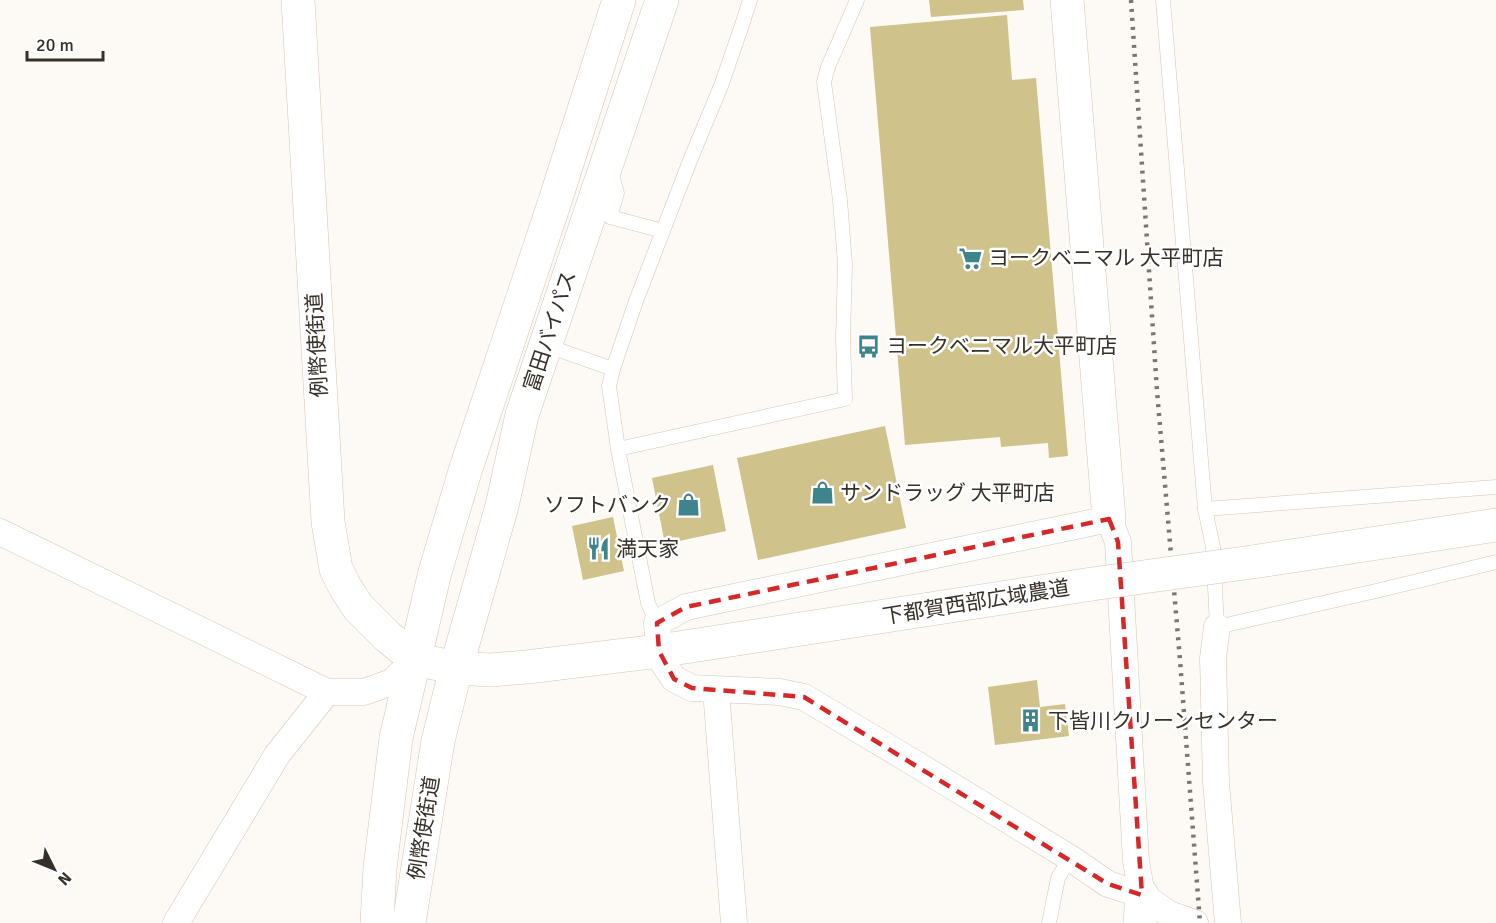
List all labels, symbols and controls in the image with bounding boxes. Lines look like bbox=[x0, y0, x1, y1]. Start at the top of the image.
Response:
scale bar bbox=[27, 24, 104, 62]
text: 20 m bbox=[36, 34, 74, 56]
supermarket icon: ヨークベニマル 大平町店 bbox=[957, 245, 983, 271]
place label: ヨークベニマル 大平町店 bbox=[988, 245, 1224, 271]
street label: 富田バイパス bbox=[518, 267, 582, 395]
street label: 例幣使街道 bbox=[301, 292, 333, 398]
bus stop icon: ヨークベニマル大平町店 bbox=[855, 333, 881, 359]
place label: ヨークベニマル大平町店 bbox=[886, 333, 1117, 359]
shop icon: サンドラッグ 大平町店 bbox=[809, 480, 835, 506]
place label: サンドラッグ 大平町店 bbox=[840, 480, 1055, 506]
place label: ソフトバンク bbox=[544, 492, 671, 518]
shop icon: ソフトバンク bbox=[676, 492, 702, 518]
restaurant icon: 満天家 bbox=[585, 536, 611, 562]
place label: 満天家 bbox=[616, 536, 679, 562]
street label: 下都賀西部広域農道 bbox=[881, 574, 1071, 630]
building icon: 下皆川クリーンセンター bbox=[1017, 708, 1043, 734]
place label: 下皆川クリーンセンター bbox=[1048, 708, 1278, 734]
street label: 例幣使街道 bbox=[403, 774, 445, 882]
north arrow bbox=[24, 839, 84, 899]
text: N bbox=[53, 868, 75, 889]

